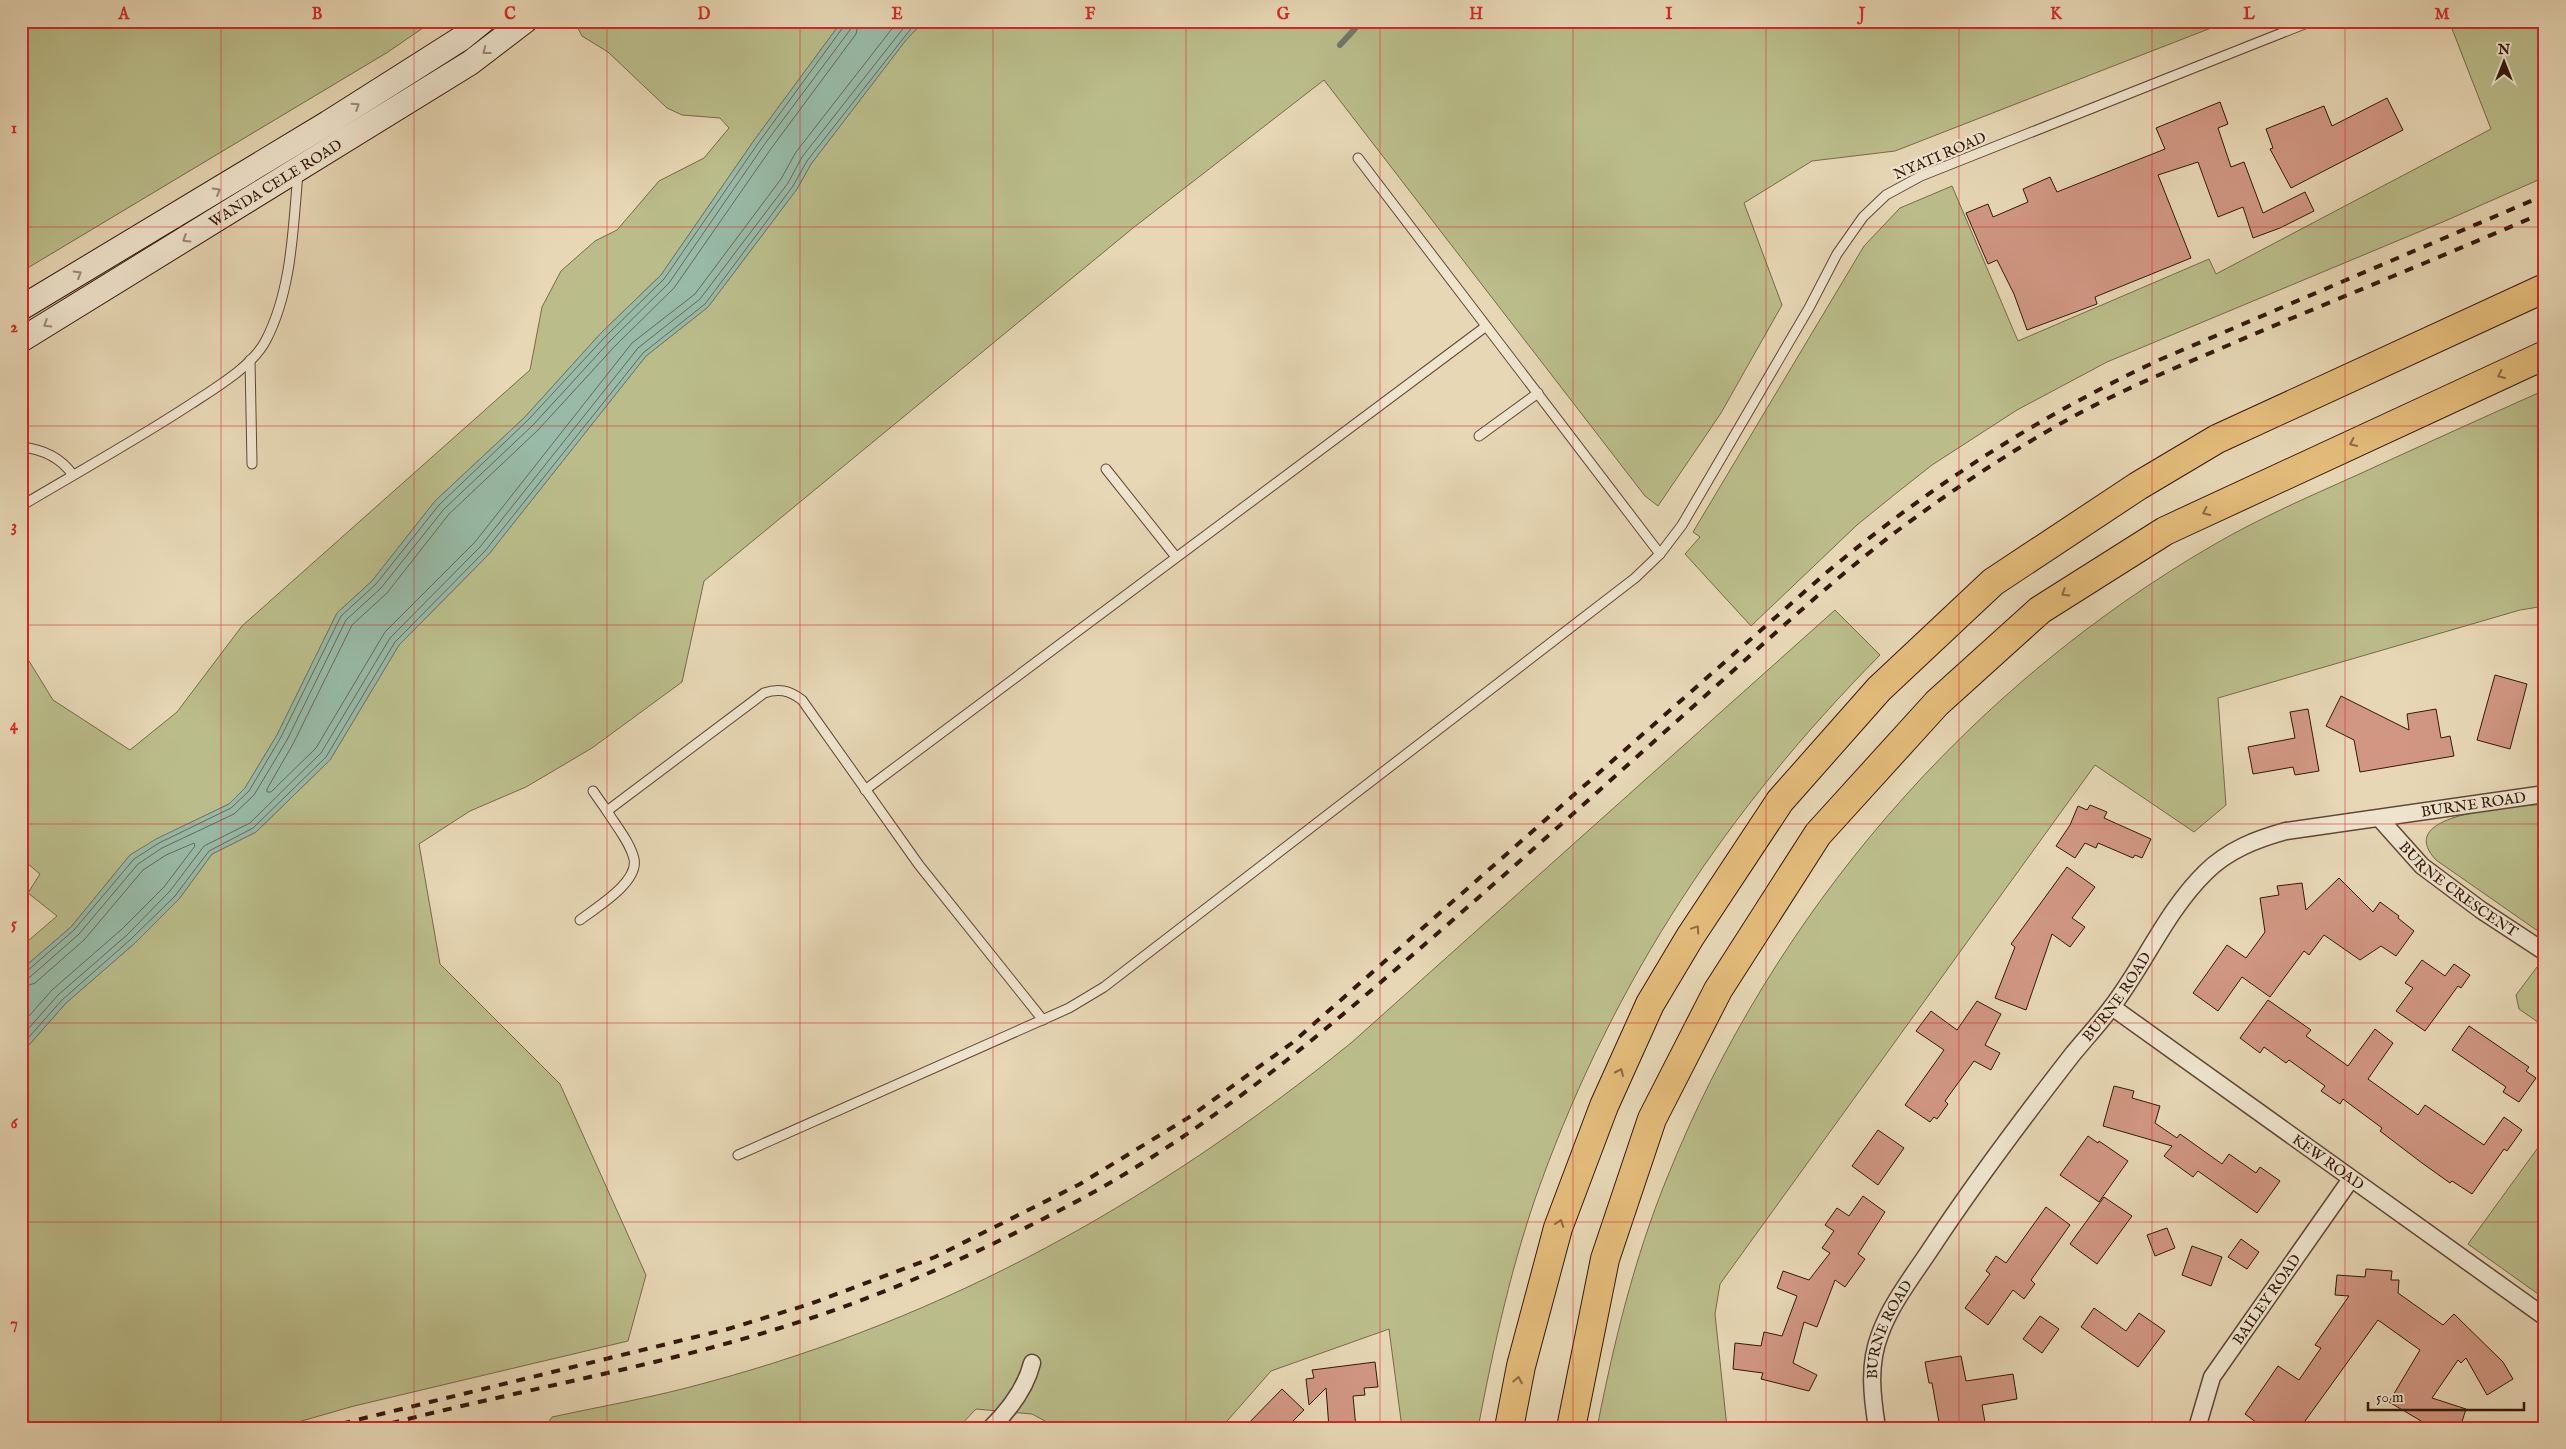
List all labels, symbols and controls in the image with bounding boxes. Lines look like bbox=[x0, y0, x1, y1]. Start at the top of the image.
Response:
text: A bbox=[118, 5, 131, 25]
text: B bbox=[312, 5, 323, 25]
text: C bbox=[504, 5, 516, 25]
text: D bbox=[698, 5, 711, 25]
text: E bbox=[891, 5, 903, 25]
text: F bbox=[1085, 5, 1096, 25]
text: G bbox=[1277, 5, 1290, 25]
text: H bbox=[1469, 5, 1483, 25]
text: I bbox=[1666, 5, 1673, 25]
text: J bbox=[1857, 5, 1866, 25]
text: K bbox=[2050, 5, 2063, 25]
text: L bbox=[2243, 5, 2255, 25]
text: M bbox=[2434, 5, 2450, 25]
north arrow bbox=[2478, 38, 2528, 88]
text: N bbox=[2497, 41, 2510, 59]
one-way arrow bbox=[483, 45, 492, 54]
one-way arrow bbox=[350, 102, 359, 112]
text: 1 bbox=[11, 119, 17, 139]
street label: NYATI ROAD bbox=[1891, 128, 1989, 184]
street label: WANDA CELE ROAD bbox=[205, 135, 345, 231]
one-way arrow bbox=[212, 187, 221, 197]
one-way arrow bbox=[182, 233, 191, 243]
one-way arrow bbox=[73, 271, 82, 281]
text: 2 bbox=[10, 318, 18, 338]
one-way arrow bbox=[44, 318, 53, 328]
one-way arrow bbox=[2497, 369, 2506, 379]
one-way arrow bbox=[2349, 437, 2358, 448]
one-way arrow bbox=[2202, 505, 2211, 516]
text: 3 bbox=[11, 517, 17, 537]
one-way arrow bbox=[2062, 587, 2071, 597]
text: 4 bbox=[10, 716, 19, 736]
street label: BURNE ROAD bbox=[2420, 787, 2527, 821]
street label: BURNE CRESCENT bbox=[2395, 837, 2522, 941]
text: 5 bbox=[11, 915, 17, 935]
one-way arrow bbox=[1689, 925, 1699, 934]
street label: BURNE ROAD bbox=[2078, 949, 2155, 1045]
one-way arrow bbox=[1613, 1068, 1624, 1077]
text: 6 bbox=[11, 1114, 19, 1134]
street label: KEW ROAD bbox=[2289, 1130, 2368, 1194]
one-way arrow bbox=[1554, 1219, 1564, 1228]
street label: BAILEY ROAD bbox=[2228, 1250, 2305, 1348]
street label: BURNE ROAD bbox=[1863, 1276, 1916, 1379]
text: 7 bbox=[10, 1314, 18, 1334]
one-way arrow bbox=[1512, 1375, 1522, 1384]
scale bar bbox=[2368, 1379, 2525, 1411]
text: 50 m bbox=[2376, 1388, 2404, 1407]

